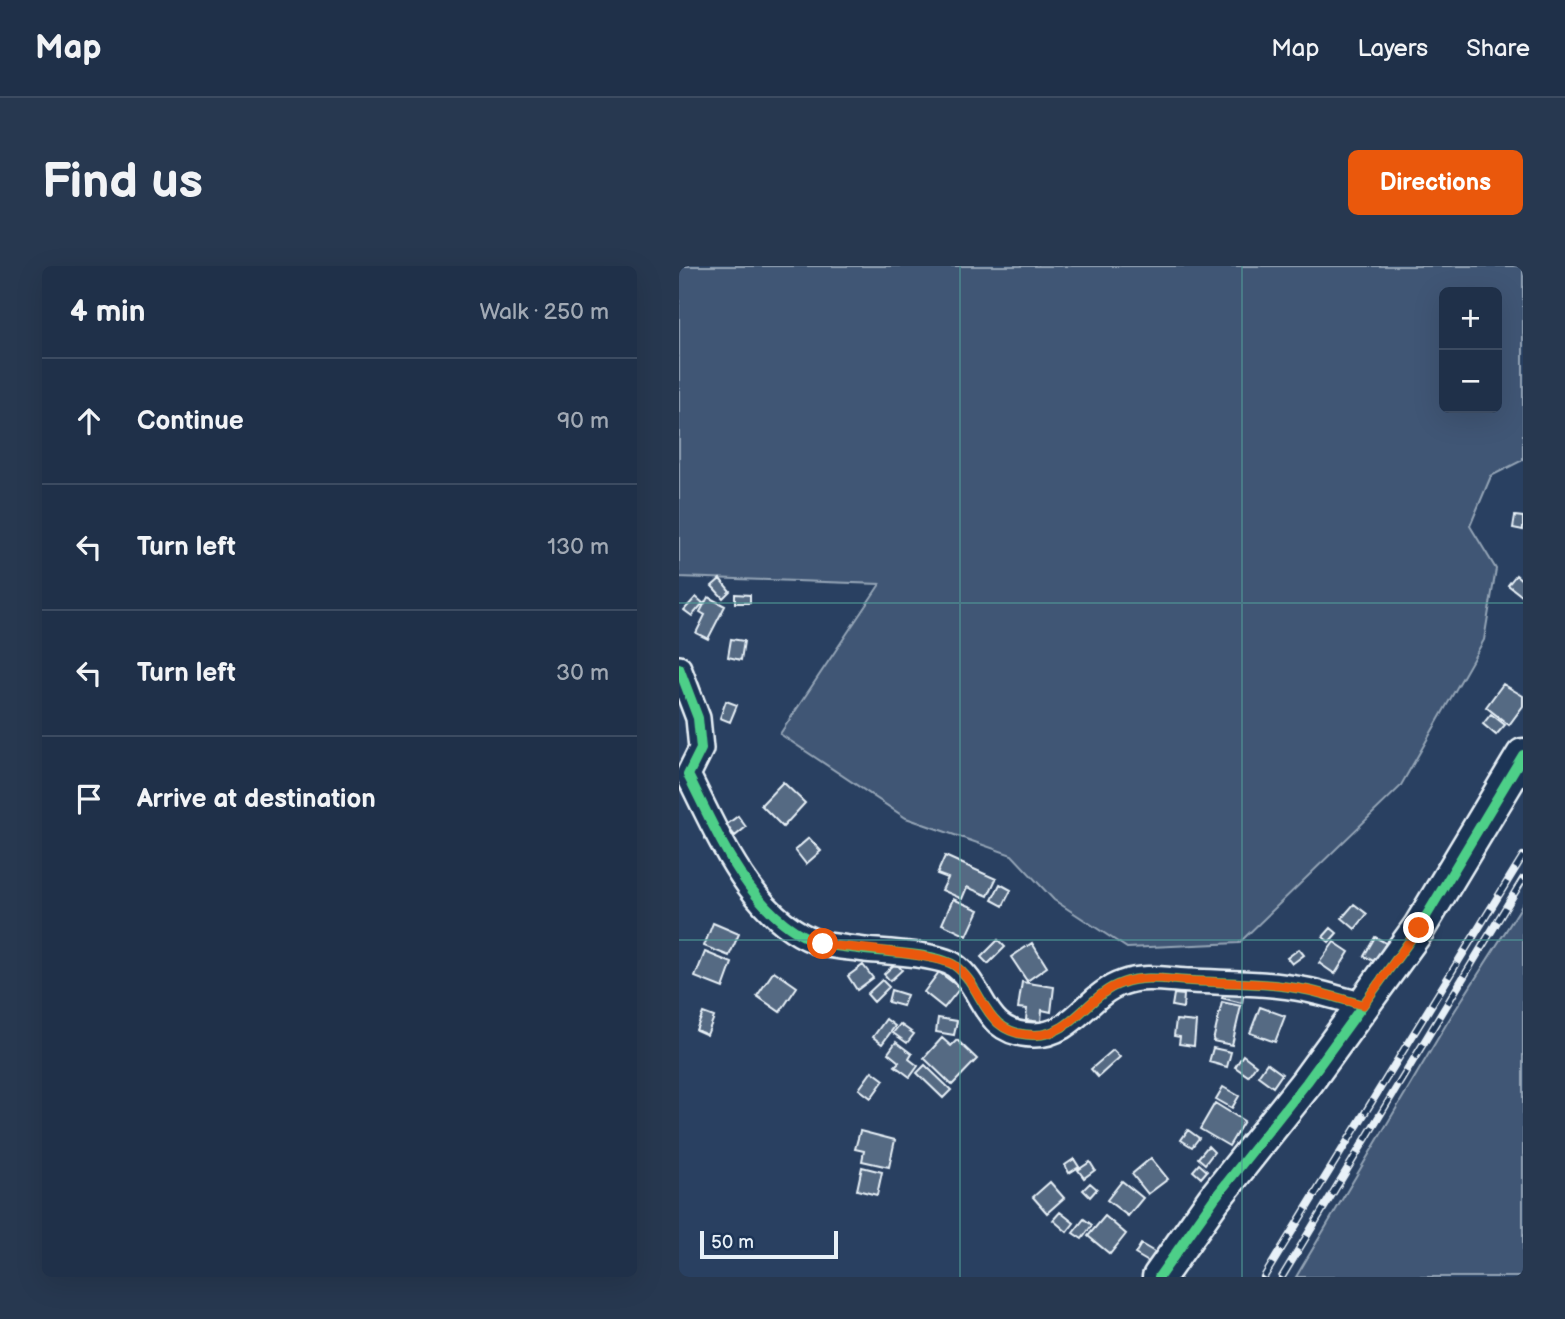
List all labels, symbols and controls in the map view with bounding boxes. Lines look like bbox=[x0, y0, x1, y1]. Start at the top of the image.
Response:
text: Map bbox=[35, 28, 101, 68]
text: Map bbox=[1271, 34, 1319, 63]
text: Layers bbox=[1357, 34, 1428, 63]
text: Share bbox=[1466, 34, 1530, 63]
button: Directions bbox=[1348, 150, 1523, 215]
text: Find us bbox=[42, 153, 203, 212]
map controls bbox=[1439, 287, 1502, 413]
button: + bbox=[1439, 287, 1502, 350]
text: 4 min bbox=[70, 294, 145, 330]
text: Walk · 250 m bbox=[479, 298, 609, 326]
button: − bbox=[1439, 350, 1502, 413]
icon: ahead bbox=[70, 402, 108, 440]
text: Continue bbox=[137, 406, 244, 437]
text: 90 m bbox=[557, 407, 609, 435]
icon: left bbox=[70, 528, 108, 566]
text: Turn left bbox=[137, 532, 236, 563]
text: 130 m bbox=[547, 533, 609, 561]
icon: left bbox=[70, 654, 108, 692]
text: Turn left bbox=[137, 658, 236, 689]
text: 30 m bbox=[556, 659, 609, 687]
icon: arrive bbox=[70, 780, 108, 818]
text: Arrive at destination bbox=[137, 784, 376, 815]
route end bbox=[1403, 912, 1434, 943]
route start bbox=[807, 928, 838, 959]
scale bar bbox=[700, 1228, 838, 1260]
text: 50 m bbox=[711, 1231, 754, 1254]

